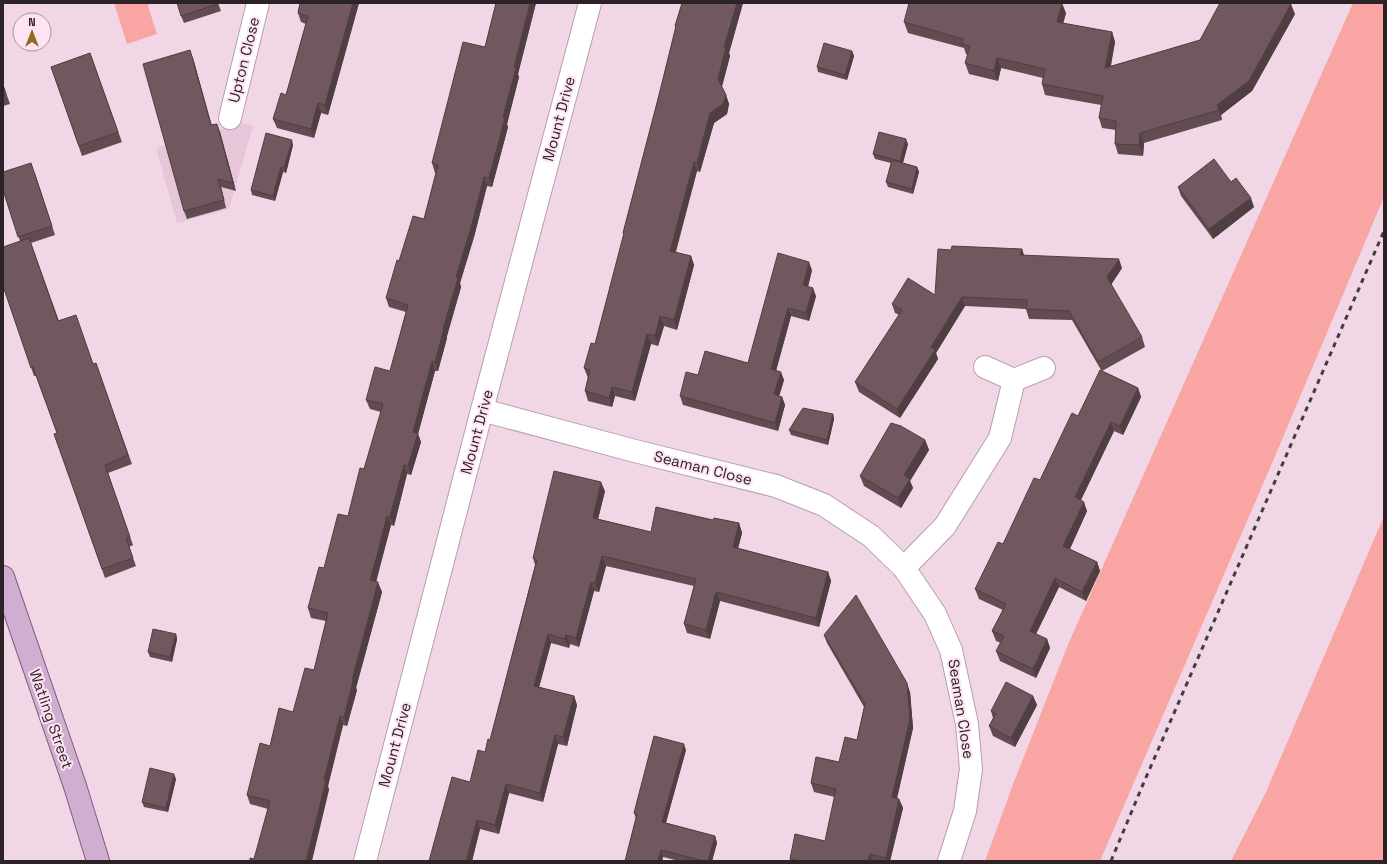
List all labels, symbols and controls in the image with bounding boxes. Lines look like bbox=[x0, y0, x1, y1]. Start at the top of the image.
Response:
north arrow bbox=[12, 12, 52, 52]
text: N bbox=[28, 15, 36, 29]
street label: Upton Close bbox=[224, 15, 263, 105]
street label: Mount Drive bbox=[538, 74, 579, 163]
street label: Mount Drive bbox=[456, 387, 497, 476]
street label: Seaman Close bbox=[652, 446, 754, 489]
street label: Seaman Close bbox=[944, 658, 979, 760]
street label: Watling Street bbox=[26, 667, 77, 771]
street label: Mount Drive bbox=[374, 700, 415, 789]

